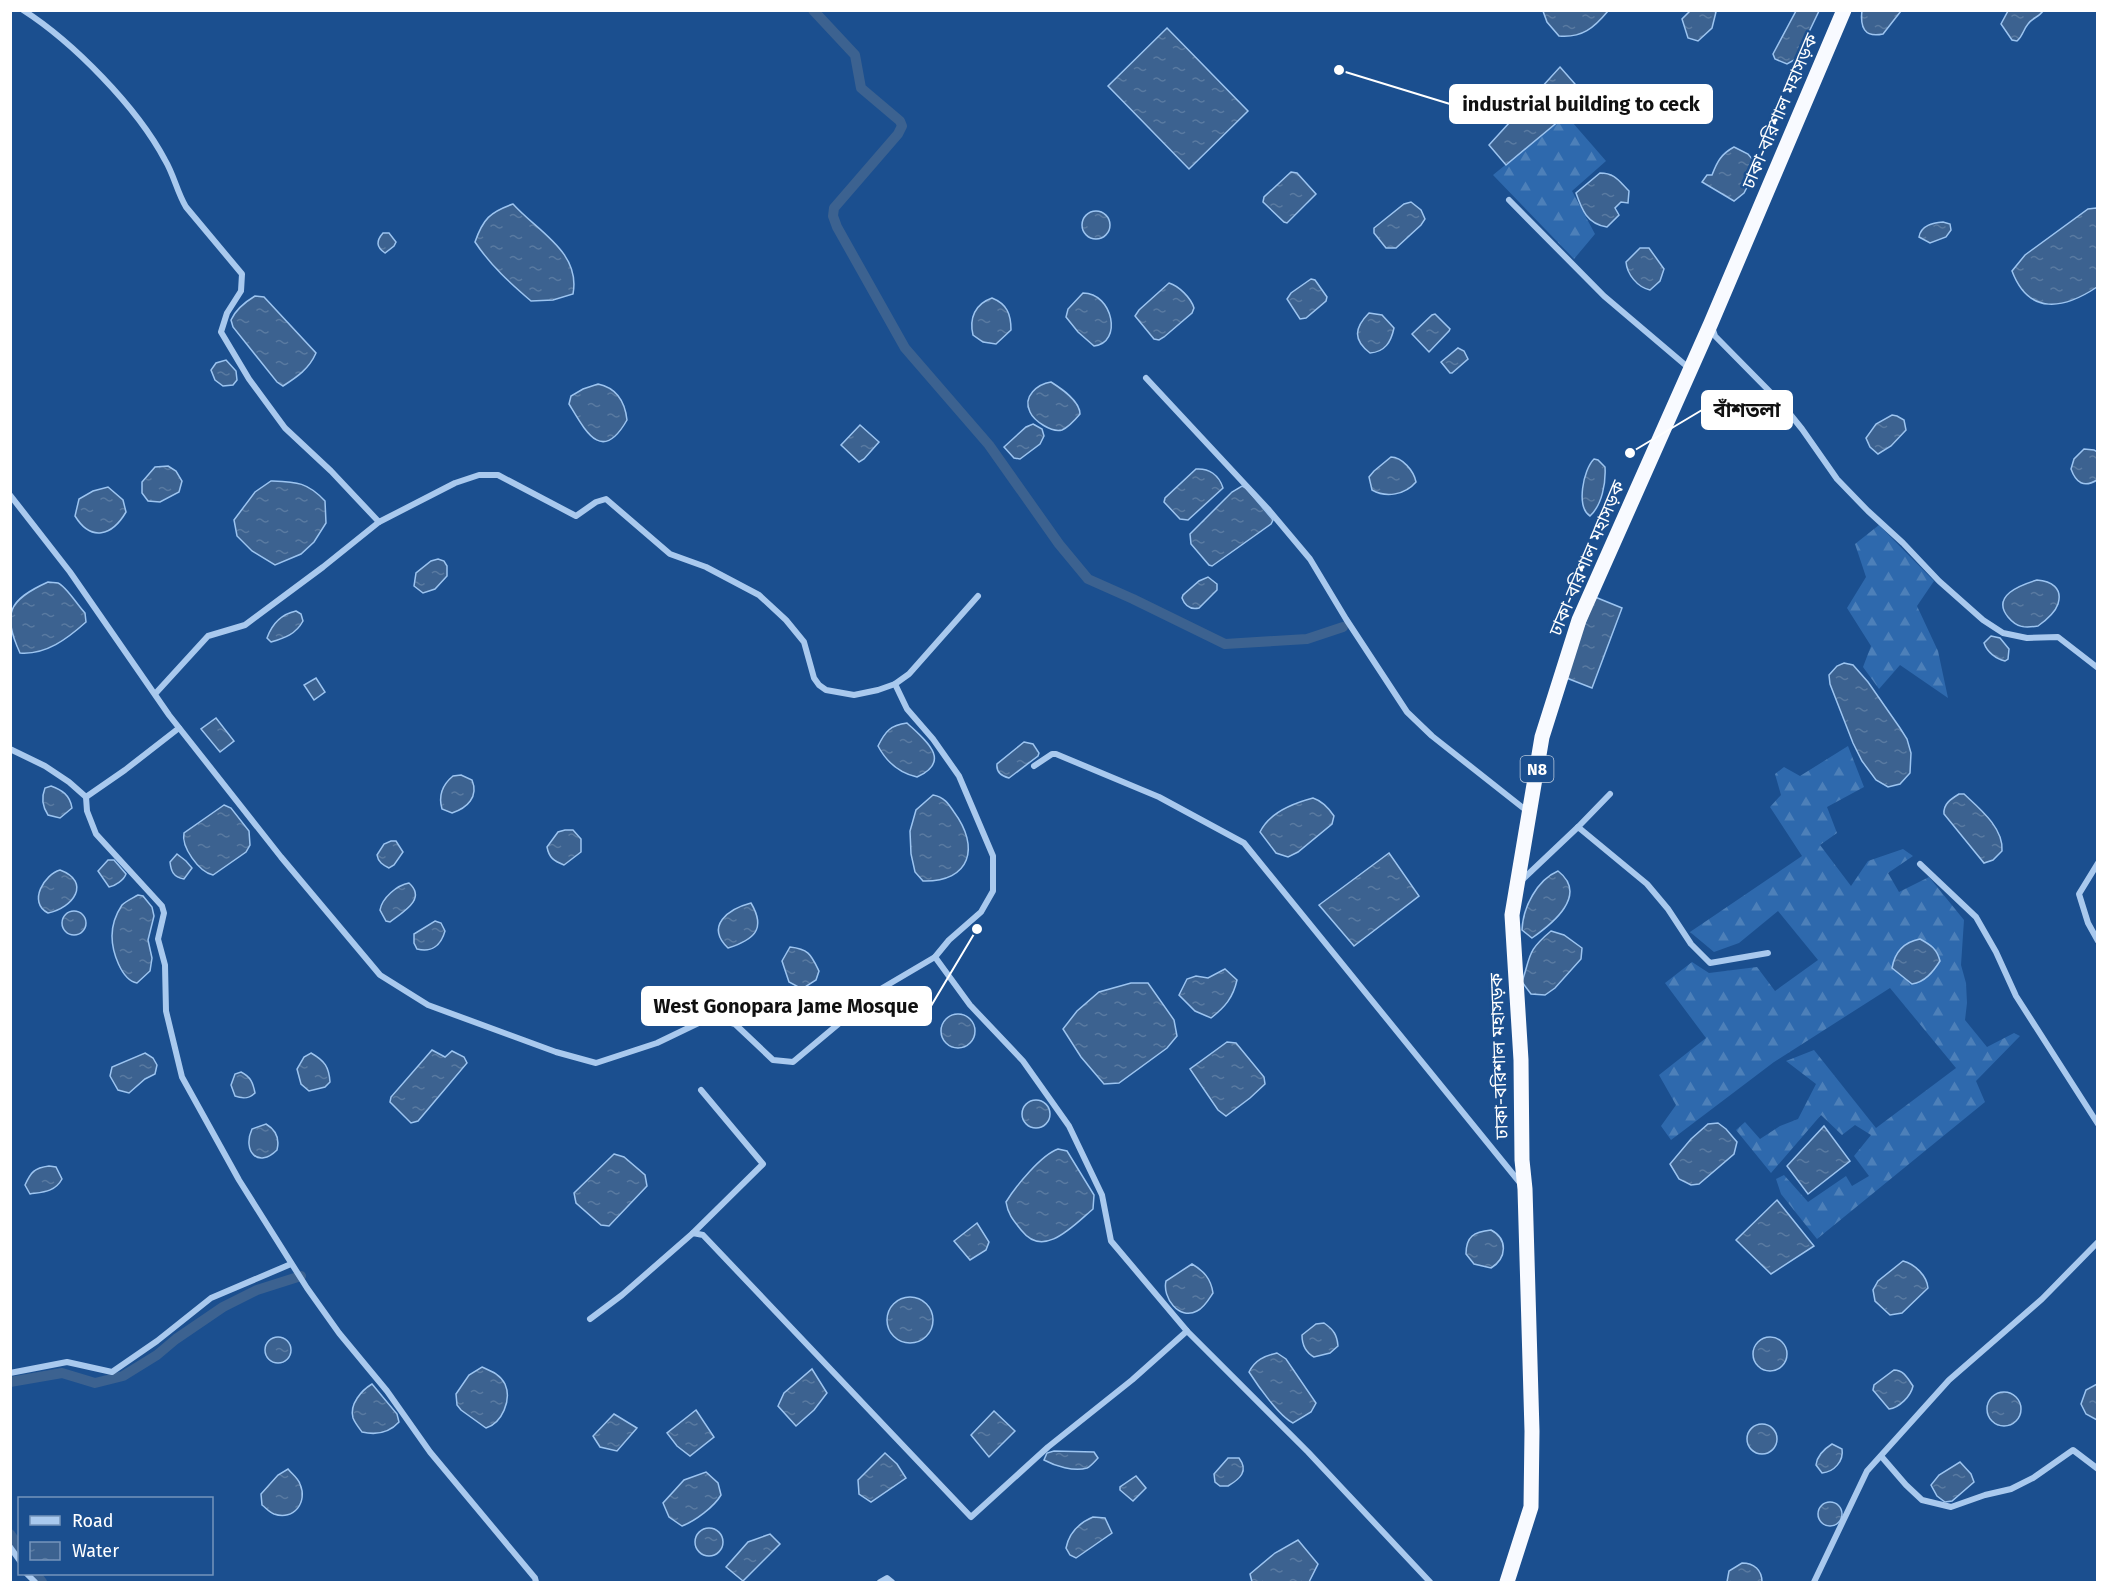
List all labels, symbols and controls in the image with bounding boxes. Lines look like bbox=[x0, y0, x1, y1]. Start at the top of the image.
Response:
street label: ঢাকা-বরিশাল মহাসড়ক bbox=[1737, 30, 1823, 193]
callout: industrial building to ceck bbox=[1450, 85, 1712, 123]
text: industrial building to ceck bbox=[1462, 92, 1701, 116]
callout: বাঁশতলা bbox=[1702, 391, 1792, 429]
text: বাঁশতলা bbox=[1713, 398, 1781, 422]
street label: ঢাকা-বরিশাল মহাসড়ক bbox=[1544, 477, 1630, 640]
road number: N8 bbox=[1520, 756, 1554, 782]
street label: ঢাকা-বরিশাল মহাসড়ক bbox=[1485, 972, 1513, 1141]
callout: West Gonopara Jame Mosque bbox=[642, 987, 931, 1025]
text: West Gonopara Jame Mosque bbox=[654, 994, 918, 1018]
legend bbox=[18, 1497, 213, 1575]
text: Road bbox=[72, 1510, 114, 1532]
text: Water bbox=[72, 1540, 119, 1562]

